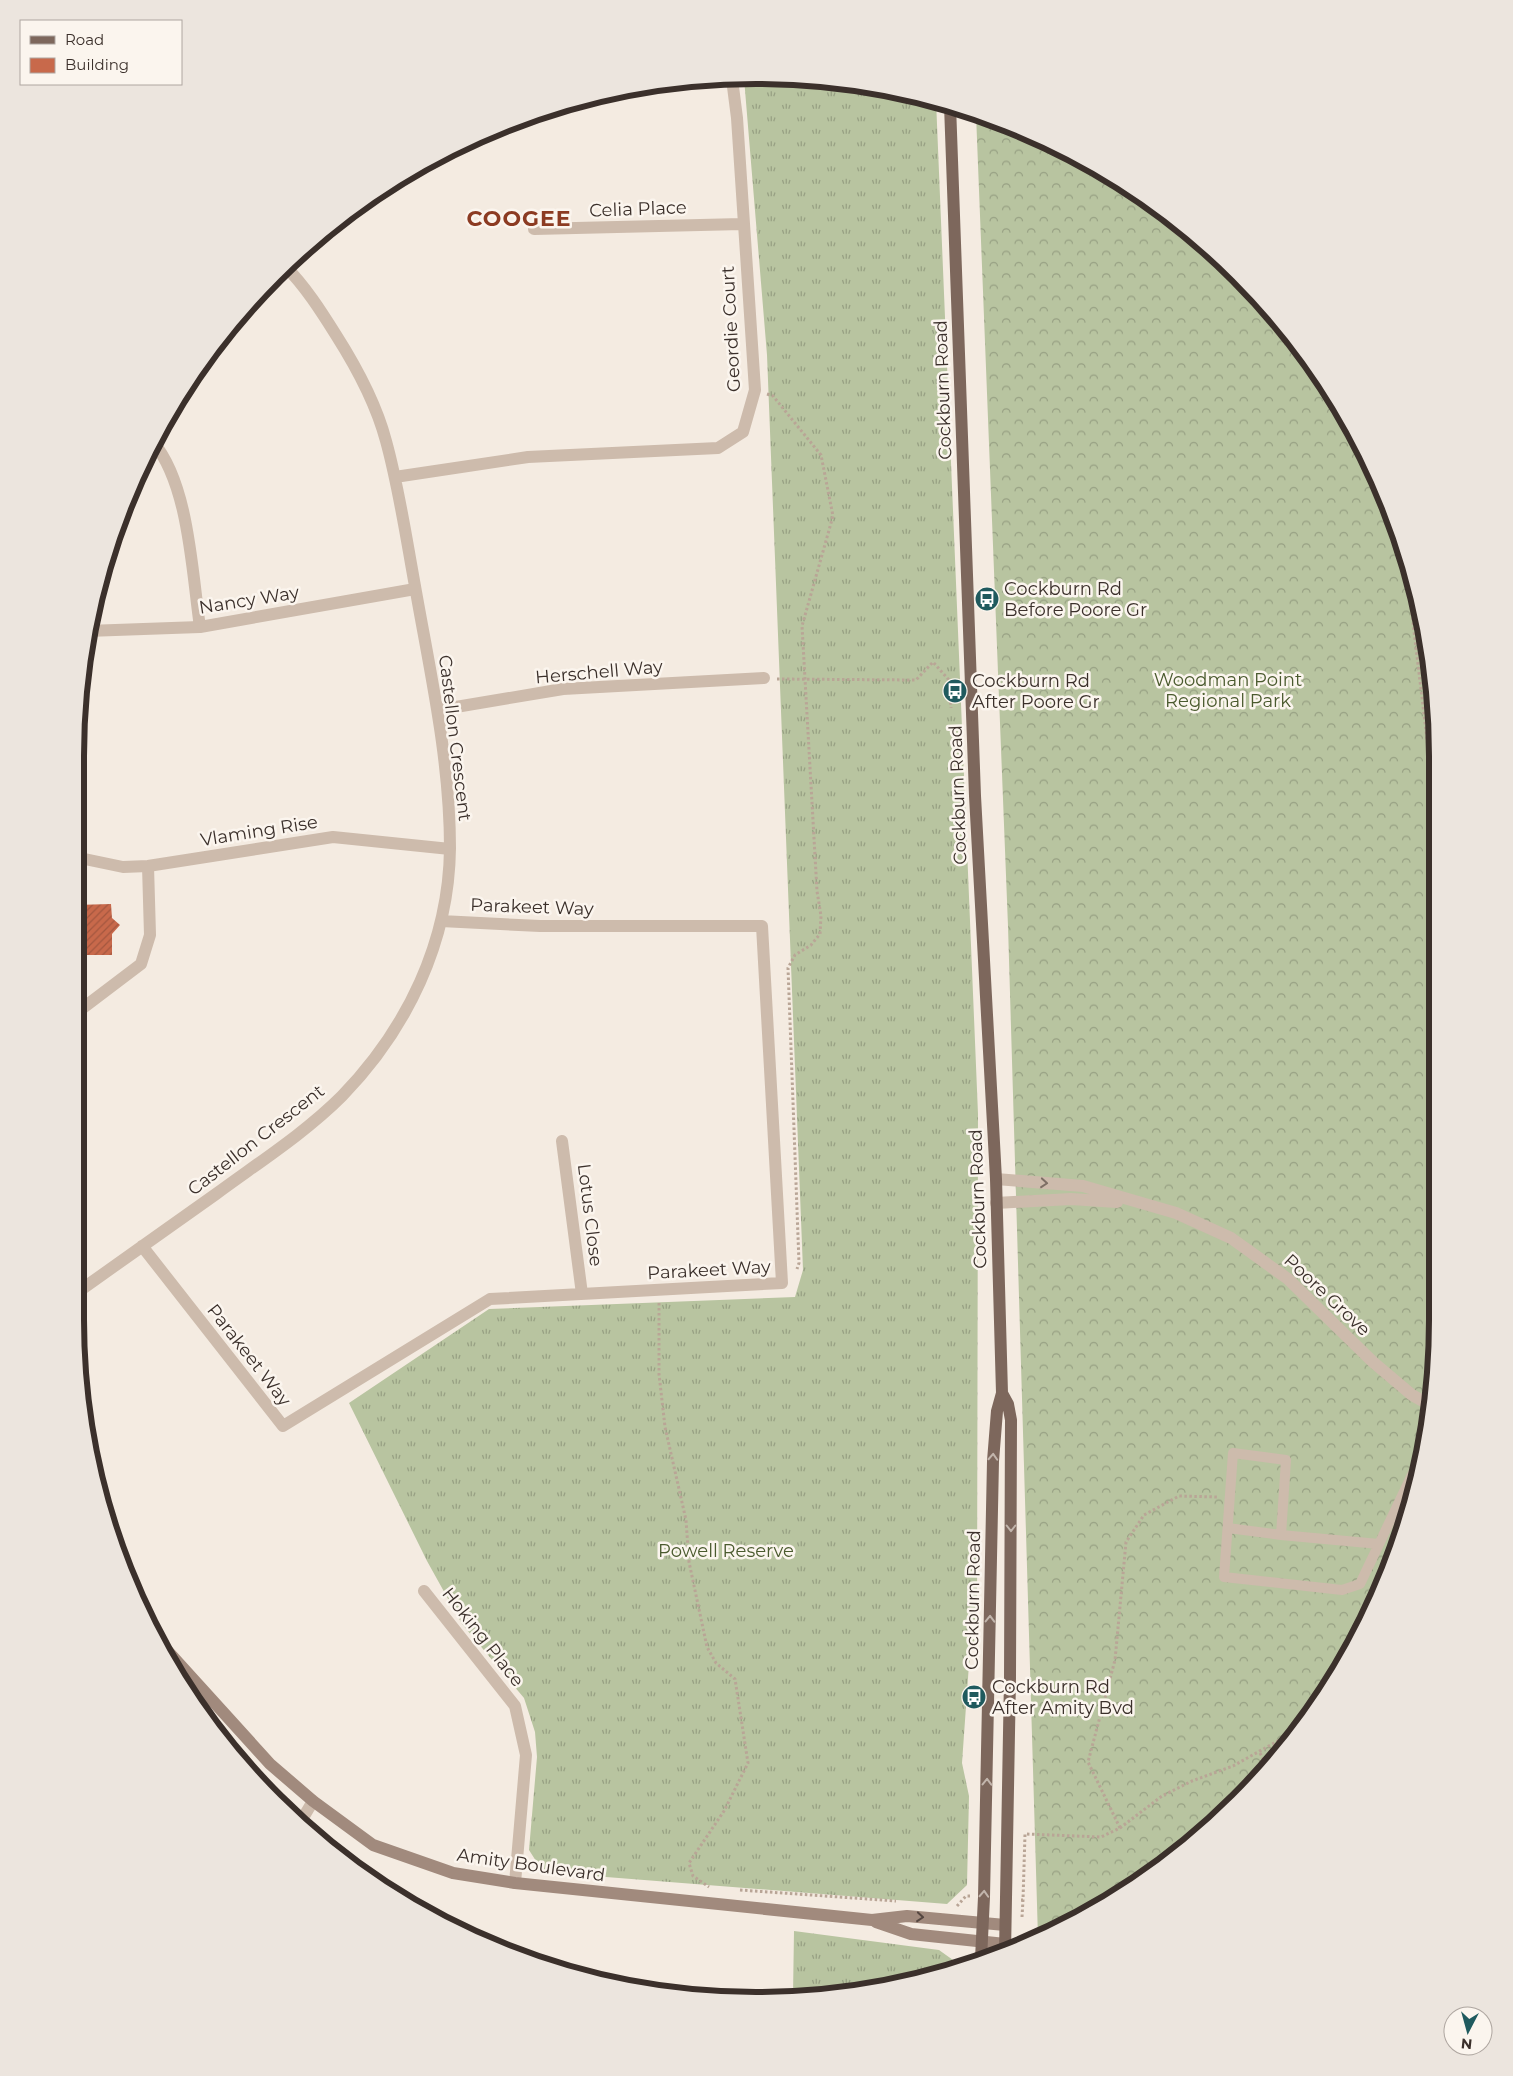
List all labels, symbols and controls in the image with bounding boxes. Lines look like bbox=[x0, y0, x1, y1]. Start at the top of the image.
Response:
legend bbox=[20, 20, 182, 85]
text: Road bbox=[65, 30, 104, 49]
text: Building bbox=[65, 55, 129, 74]
street label: Celia Place bbox=[589, 196, 687, 222]
district label: COOGEE bbox=[467, 205, 571, 232]
street label: Geordie Court bbox=[717, 265, 745, 393]
street label: Cockburn Road bbox=[930, 320, 956, 460]
place label: Cockburn Rd Before Poore Gr bbox=[1004, 578, 1147, 621]
street label: Nancy Way bbox=[197, 581, 301, 619]
bus stop icon: Cockburn Rd Before Poore Gr bbox=[974, 586, 1000, 612]
street label: Castellon Crescent bbox=[434, 654, 476, 822]
street label: Herschell Way bbox=[534, 655, 664, 689]
park label: Woodman Point Regional Park bbox=[1154, 669, 1302, 712]
place label: Cockburn Rd After Poore Gr bbox=[972, 670, 1100, 713]
bus stop icon: Cockburn Rd After Poore Gr bbox=[942, 678, 968, 704]
street label: Cockburn Road bbox=[945, 725, 971, 865]
street label: Vlaming Rise bbox=[199, 811, 319, 851]
street label: Parakeet Way bbox=[470, 894, 594, 920]
street label: Castellon Crescent bbox=[183, 1080, 329, 1200]
street label: Cockburn Road bbox=[965, 1129, 991, 1269]
street label: Lotus Close bbox=[573, 1162, 607, 1268]
one-way arrow bbox=[1040, 1177, 1048, 1188]
street label: Poore Grove bbox=[1279, 1249, 1375, 1341]
street label: Parakeet Way bbox=[647, 1256, 772, 1284]
street label: Parakeet Way bbox=[202, 1300, 296, 1411]
one-way arrow bbox=[988, 1453, 998, 1460]
one-way arrow bbox=[1006, 1524, 1016, 1532]
street label: Cockburn Road bbox=[961, 1530, 985, 1670]
park label: Powell Reserve bbox=[658, 1540, 794, 1562]
street label: Hoking Place bbox=[437, 1583, 529, 1691]
one-way arrow bbox=[985, 1615, 995, 1623]
place label: Cockburn Rd After Amity Bvd bbox=[992, 1676, 1134, 1719]
bus stop icon: Cockburn Rd After Amity Bvd bbox=[961, 1684, 987, 1710]
one-way arrow bbox=[981, 1777, 992, 1785]
street label: Amity Boulevard bbox=[455, 1844, 607, 1886]
one-way arrow bbox=[979, 1889, 990, 1897]
one-way arrow bbox=[916, 1911, 924, 1922]
north arrow bbox=[1443, 2006, 1493, 2056]
text: N bbox=[1460, 2034, 1473, 2053]

